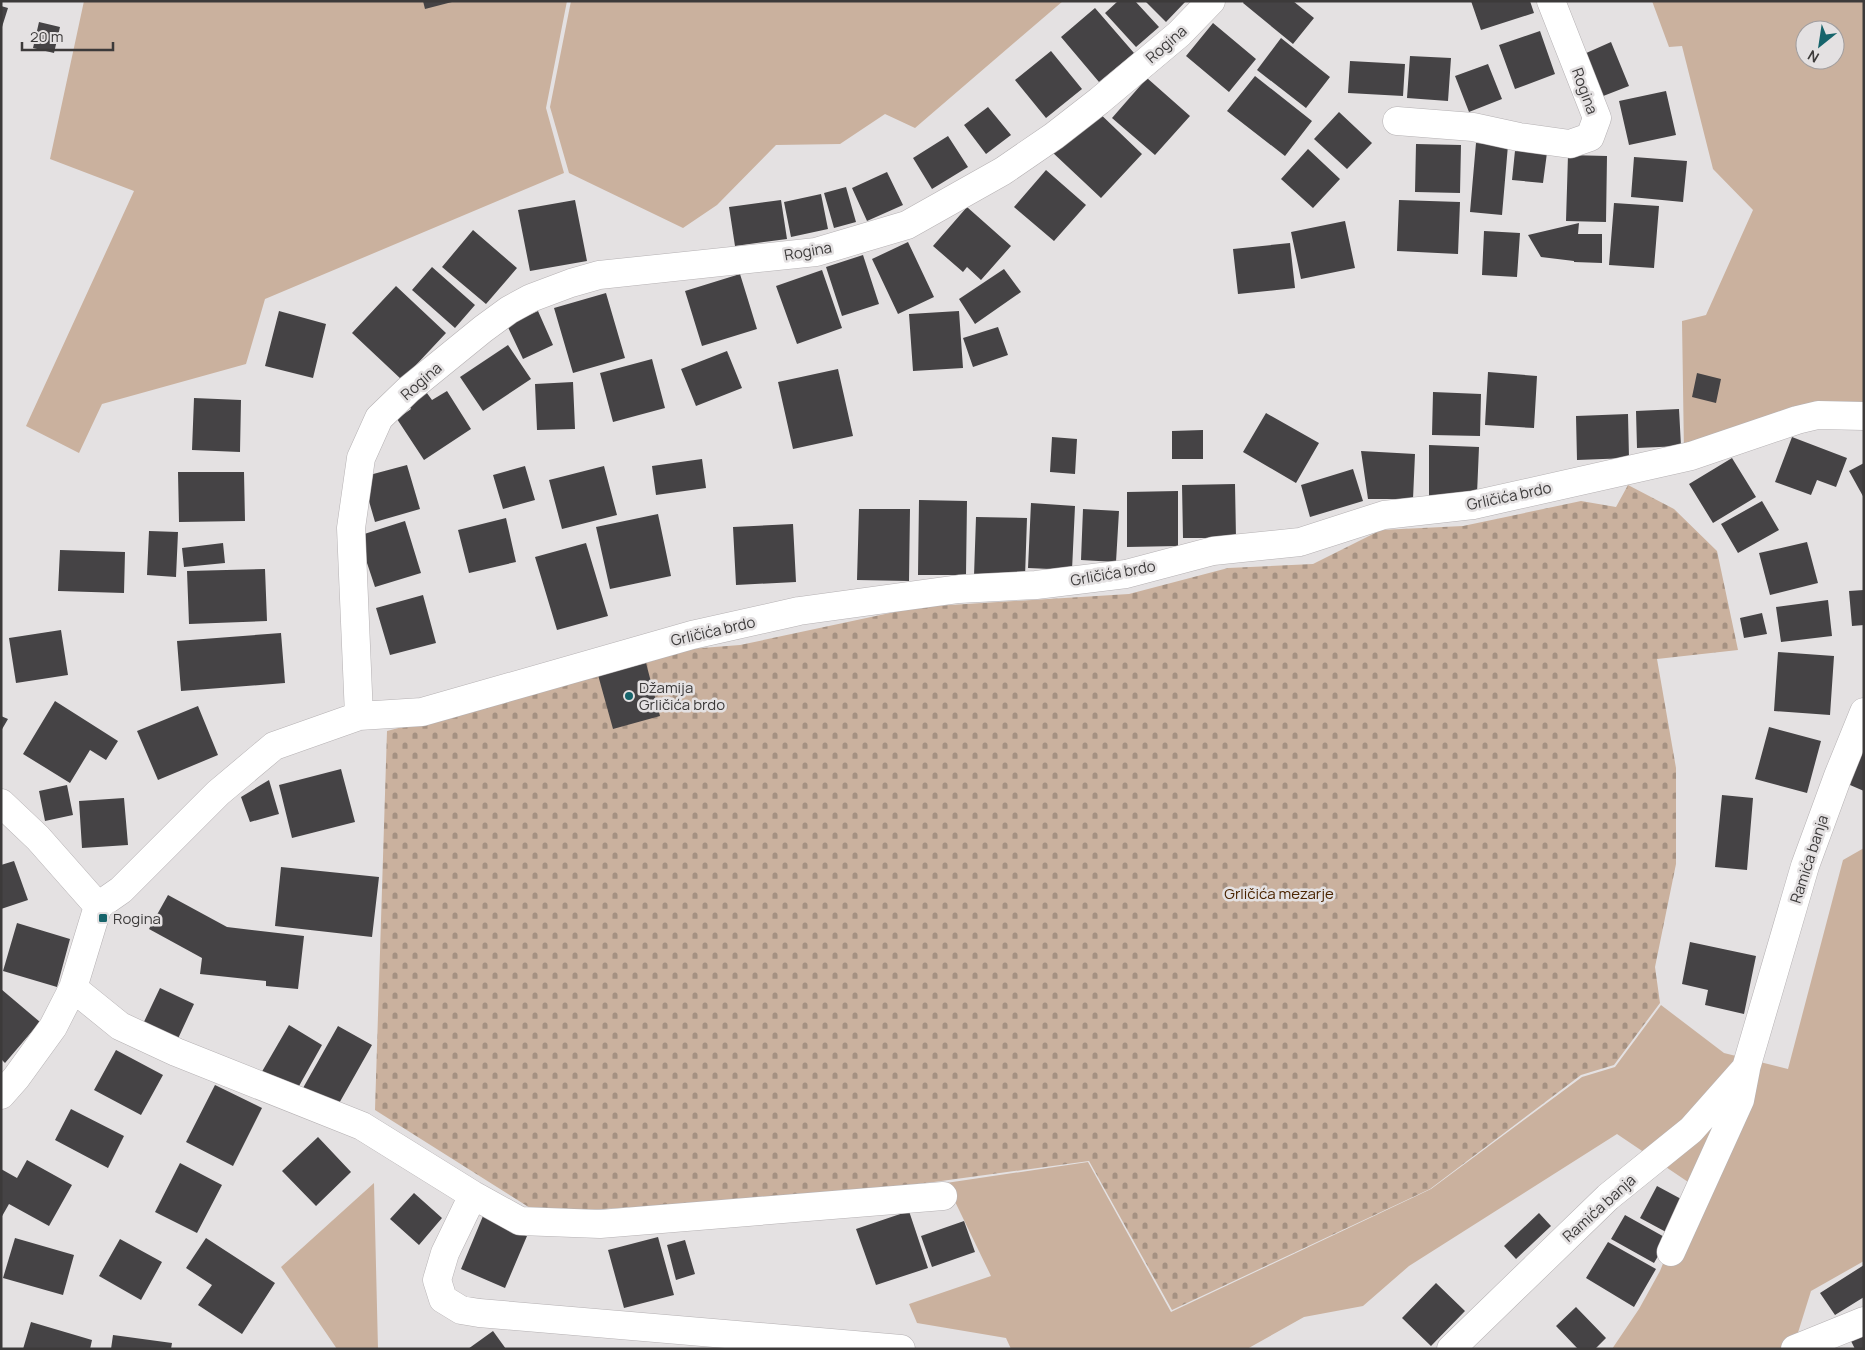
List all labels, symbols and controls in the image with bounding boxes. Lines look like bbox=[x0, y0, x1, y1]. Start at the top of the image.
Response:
scale bar bbox=[22, 20, 114, 52]
street label: Rogina bbox=[1141, 20, 1191, 68]
north arrow bbox=[1795, 20, 1845, 70]
text: 20 m bbox=[30, 26, 63, 47]
text: N bbox=[1804, 46, 1822, 67]
street label: Rogina bbox=[1567, 65, 1603, 117]
street label: Rogina bbox=[783, 236, 833, 266]
street label: Rogina bbox=[396, 357, 446, 405]
street label: Grličića brdo bbox=[1465, 477, 1553, 515]
street label: Grličića brdo bbox=[1069, 555, 1157, 591]
street label: Grličića brdo bbox=[669, 611, 757, 651]
place label: Džamija Grličića brdo bbox=[639, 677, 725, 715]
marker: Džamija Grličića brdo bbox=[623, 690, 635, 702]
street label: Ramića banja bbox=[1785, 812, 1833, 906]
park label: Grličića mezarje bbox=[1224, 883, 1334, 904]
place label: Rogina bbox=[113, 908, 161, 929]
marker: Rogina bbox=[97, 912, 109, 924]
street label: Ramića banja bbox=[1558, 1169, 1640, 1247]

